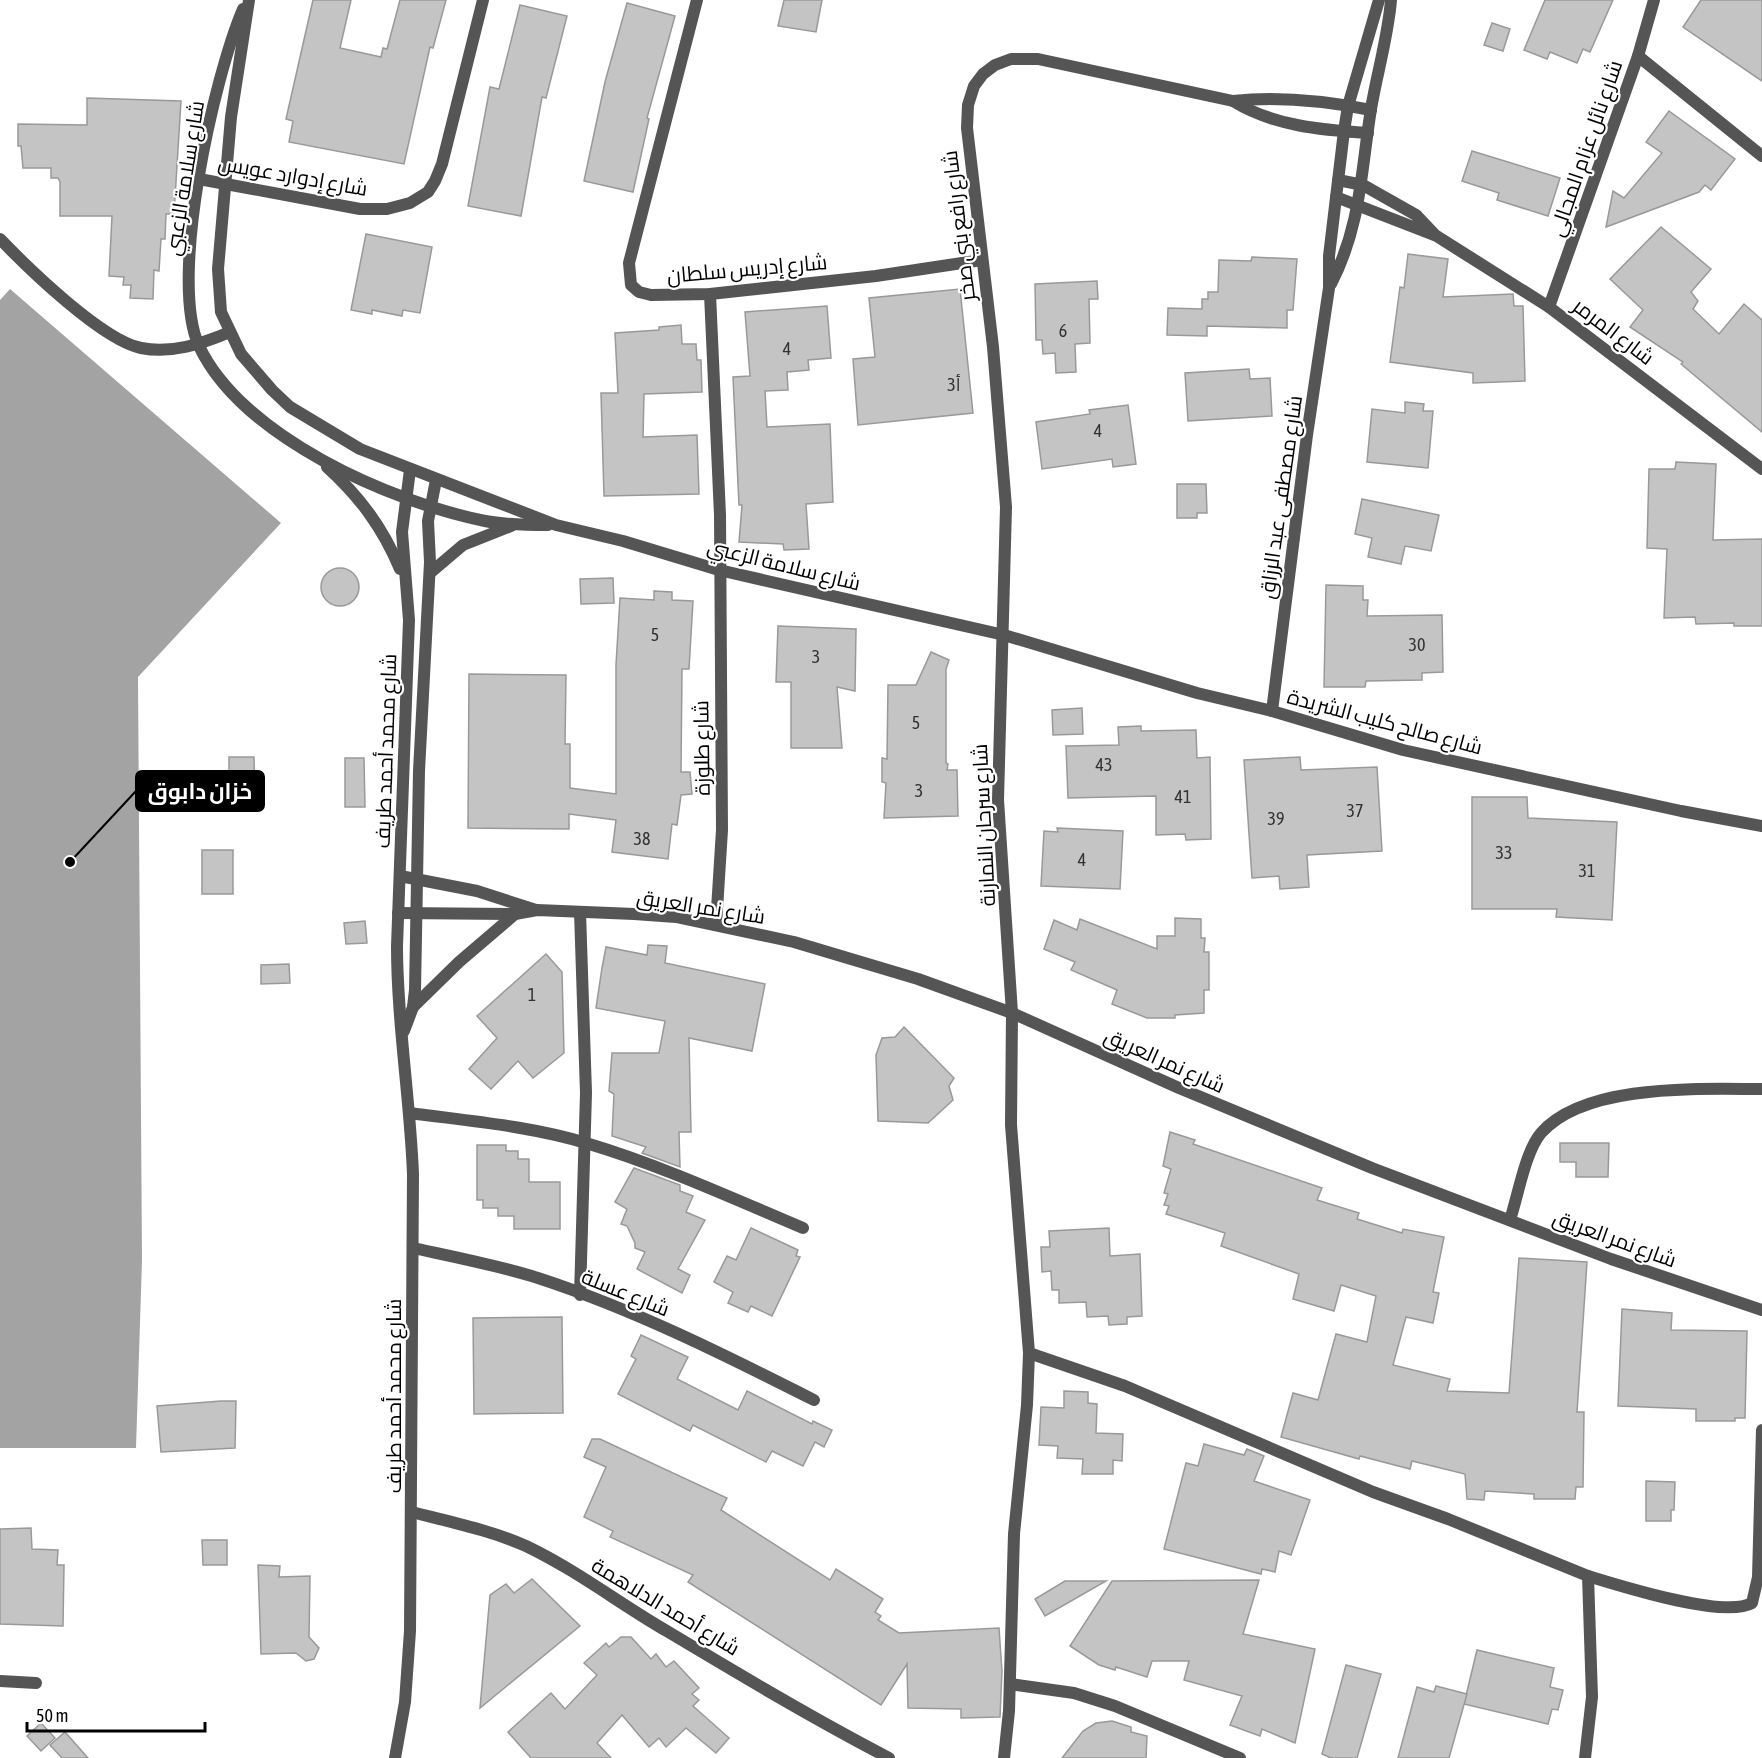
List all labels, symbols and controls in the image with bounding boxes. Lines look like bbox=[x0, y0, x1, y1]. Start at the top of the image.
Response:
street label: شارع نائل عزام المجالي bbox=[1544, 57, 1631, 241]
street label: شارع سلامة الزعبي bbox=[160, 99, 213, 258]
street label: شارع رافع بني صخر bbox=[937, 149, 984, 304]
street label: شارع إدوارد عويس bbox=[216, 150, 370, 203]
street label: شارع إدريس سلطان bbox=[666, 249, 828, 290]
street label: شارع المرمر bbox=[1566, 292, 1659, 372]
house number: 6 bbox=[1059, 320, 1067, 341]
house number: 4 bbox=[783, 338, 791, 359]
house number: 3أ bbox=[947, 374, 961, 395]
street label: شارع مصطفى عبد الرزاق bbox=[1254, 394, 1309, 601]
house number: 4 bbox=[1094, 420, 1102, 441]
street label: شارع سلامة الزعبي bbox=[704, 533, 863, 599]
house number: 5 bbox=[651, 624, 659, 645]
house number: 30 bbox=[1409, 634, 1425, 655]
house number: 3 bbox=[812, 646, 820, 667]
street label: شارع محمد أحمد طريف bbox=[370, 653, 403, 849]
street label: شارع صالح كليب الشريدة bbox=[1284, 683, 1485, 761]
street label: شارع طلوزة bbox=[688, 700, 717, 796]
house number: 5 bbox=[912, 712, 920, 733]
street label: شارع سرحان النمارنة bbox=[967, 743, 1002, 907]
house number: 43 bbox=[1096, 754, 1112, 775]
callout: خزان دابوق bbox=[136, 771, 264, 811]
text: خزان دابوق bbox=[148, 778, 252, 805]
house number: 3 bbox=[915, 780, 923, 801]
house number: 41 bbox=[1175, 786, 1191, 807]
house number: 37 bbox=[1347, 800, 1363, 821]
house number: 39 bbox=[1268, 808, 1284, 829]
house number: 38 bbox=[634, 828, 650, 849]
house number: 33 bbox=[1496, 842, 1512, 863]
house number: 4 bbox=[1078, 849, 1086, 870]
house number: 31 bbox=[1579, 860, 1595, 881]
street label: شارع نمر العريق bbox=[635, 884, 767, 931]
house number: 1 bbox=[528, 984, 536, 1005]
street label: شارع نمر العريق bbox=[1100, 1023, 1229, 1100]
street label: شارع نمر العريق bbox=[1549, 1205, 1680, 1274]
street label: شارع عسلة bbox=[577, 1264, 673, 1323]
street label: شارع محمد أحمد طريف bbox=[381, 1299, 408, 1493]
street label: شارع أحمد الدلاهمة bbox=[586, 1552, 744, 1662]
scale bar bbox=[27, 1695, 206, 1733]
text: 50 m bbox=[36, 1705, 68, 1726]

